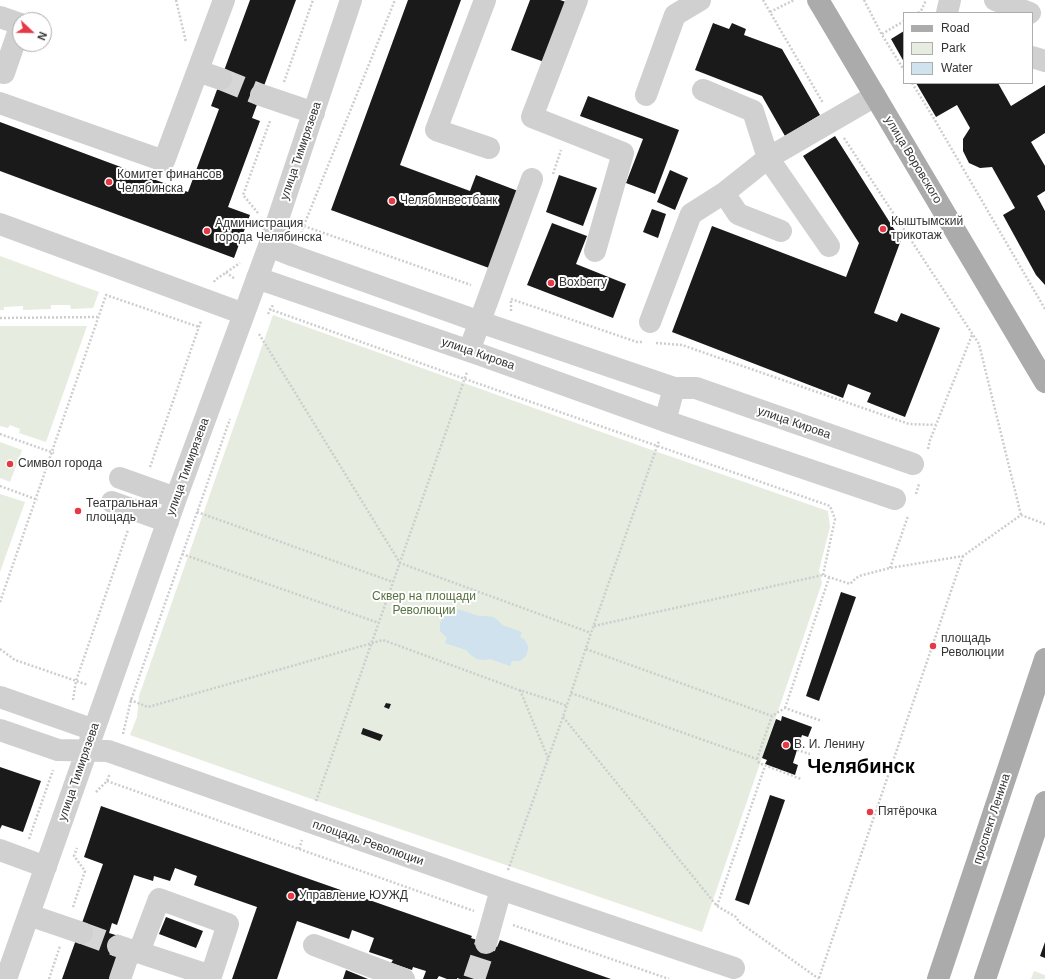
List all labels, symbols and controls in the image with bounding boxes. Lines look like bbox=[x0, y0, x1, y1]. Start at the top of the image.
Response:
north arrow bbox=[12, 12, 52, 52]
legend bbox=[903, 12, 1033, 84]
text: Road bbox=[941, 21, 970, 35]
text: N bbox=[35, 30, 49, 42]
text: Park bbox=[941, 41, 966, 55]
text: Water bbox=[941, 61, 973, 75]
street label: улица Тимирязева bbox=[277, 100, 325, 202]
street label: улица Воровского bbox=[881, 114, 945, 206]
place label: Комитет финансов Челябинска bbox=[117, 168, 222, 196]
marker: Комитет финансов Челябинска bbox=[104, 177, 114, 187]
place label: Челябинвестбанк bbox=[400, 194, 498, 208]
marker: Челябинвестбанк bbox=[387, 196, 397, 206]
place label: Кыштымский трикотаж bbox=[891, 215, 963, 243]
place label: Администрация города Челябинска bbox=[215, 217, 322, 245]
marker: Кыштымский трикотаж bbox=[878, 224, 888, 234]
marker: Администрация города Челябинска bbox=[202, 226, 212, 236]
place label: Boxberry bbox=[559, 276, 607, 290]
marker: Boxberry bbox=[546, 278, 556, 288]
street label: улица Кирова bbox=[440, 335, 516, 373]
street label: улица Кирова bbox=[756, 404, 832, 442]
street label: улица Тимирязева bbox=[164, 416, 212, 518]
place label: Символ города bbox=[18, 457, 102, 471]
marker: Символ города bbox=[5, 459, 15, 469]
place label: Театральная площадь bbox=[86, 497, 158, 525]
marker: Театральная площадь bbox=[73, 506, 83, 516]
park label: Сквер на площади Революции bbox=[372, 590, 476, 618]
place label: площадь Революции bbox=[941, 632, 1004, 660]
marker: площадь Революции bbox=[928, 641, 938, 651]
street label: улица Тимирязева bbox=[55, 721, 103, 823]
place label: В. И. Ленину bbox=[794, 738, 864, 752]
marker: В. И. Ленину bbox=[781, 740, 791, 750]
district label: Челябинск bbox=[807, 755, 915, 779]
street label: проспект Ленина bbox=[971, 772, 1013, 866]
place label: Пятёрочка bbox=[878, 805, 937, 819]
marker: Пятёрочка bbox=[865, 807, 875, 817]
street label: площадь Революции bbox=[311, 817, 425, 869]
place label: Управление ЮУЖД bbox=[299, 889, 408, 903]
marker: Управление ЮУЖД bbox=[286, 891, 296, 901]

